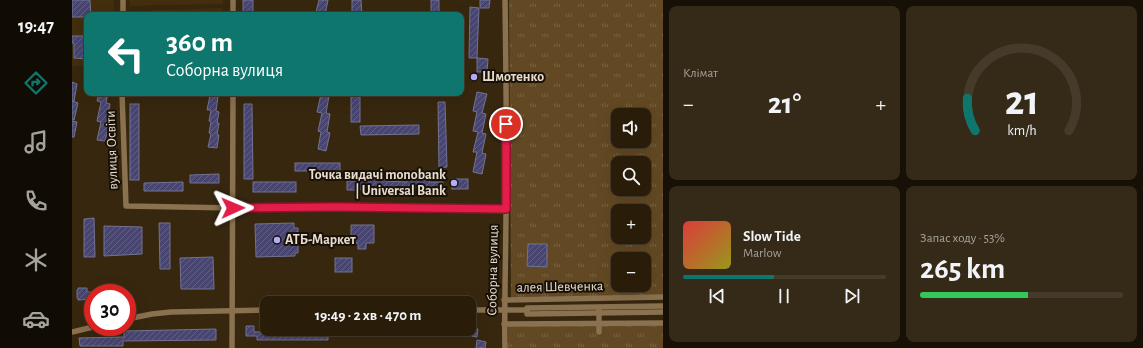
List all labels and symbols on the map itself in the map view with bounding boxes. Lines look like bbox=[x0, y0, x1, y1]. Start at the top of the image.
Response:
place label: Шмотенко bbox=[482, 70, 544, 84]
marker: Шмотенко bbox=[469, 72, 479, 82]
pin bbox=[489, 107, 523, 141]
street label: вулиця Освіти bbox=[104, 110, 120, 190]
place label: Точка видачі monobank | Universal Bank bbox=[309, 168, 446, 199]
marker: Точка видачі monobank | Universal Bank bbox=[449, 178, 459, 188]
position arrow bbox=[212, 187, 254, 229]
street label: Соборна вулиця bbox=[485, 224, 501, 316]
place label: АТБ-Маркет bbox=[285, 233, 356, 247]
marker: АТБ-Маркет bbox=[272, 235, 282, 245]
street label: алея Шевченка bbox=[517, 279, 604, 295]
speed limit sign: 30 bbox=[84, 284, 136, 336]

